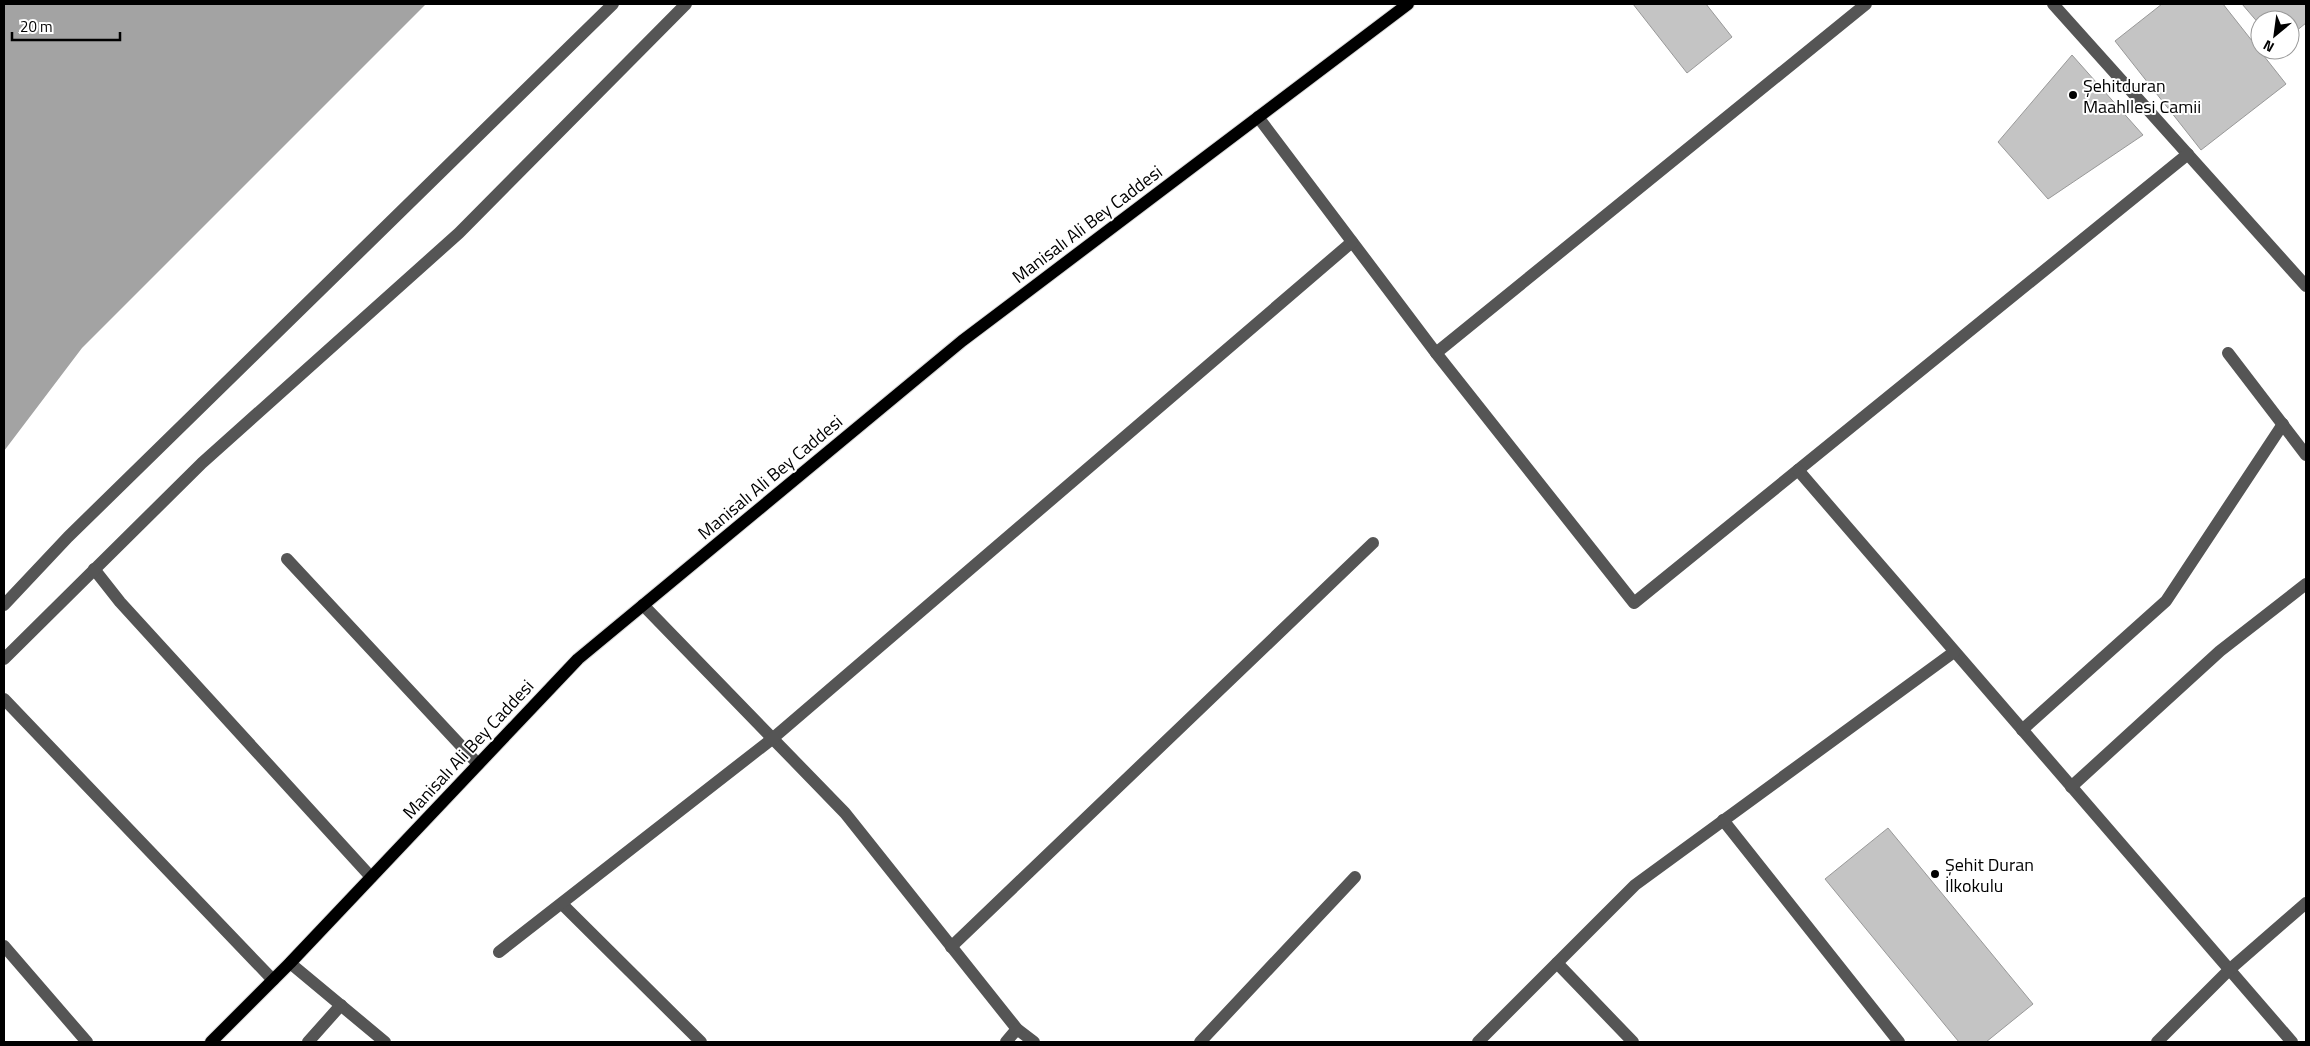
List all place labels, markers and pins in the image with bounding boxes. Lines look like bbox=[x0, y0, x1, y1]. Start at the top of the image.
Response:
place label: Şehitduran Maahllesi Camii bbox=[2083, 72, 2201, 120]
marker: Şehitduran Maahllesi Camii bbox=[2067, 89, 2079, 101]
place label: Şehit Duran İlkokulu bbox=[1945, 851, 2034, 899]
marker: Şehit Duran İlkokulu bbox=[1929, 868, 1941, 880]

